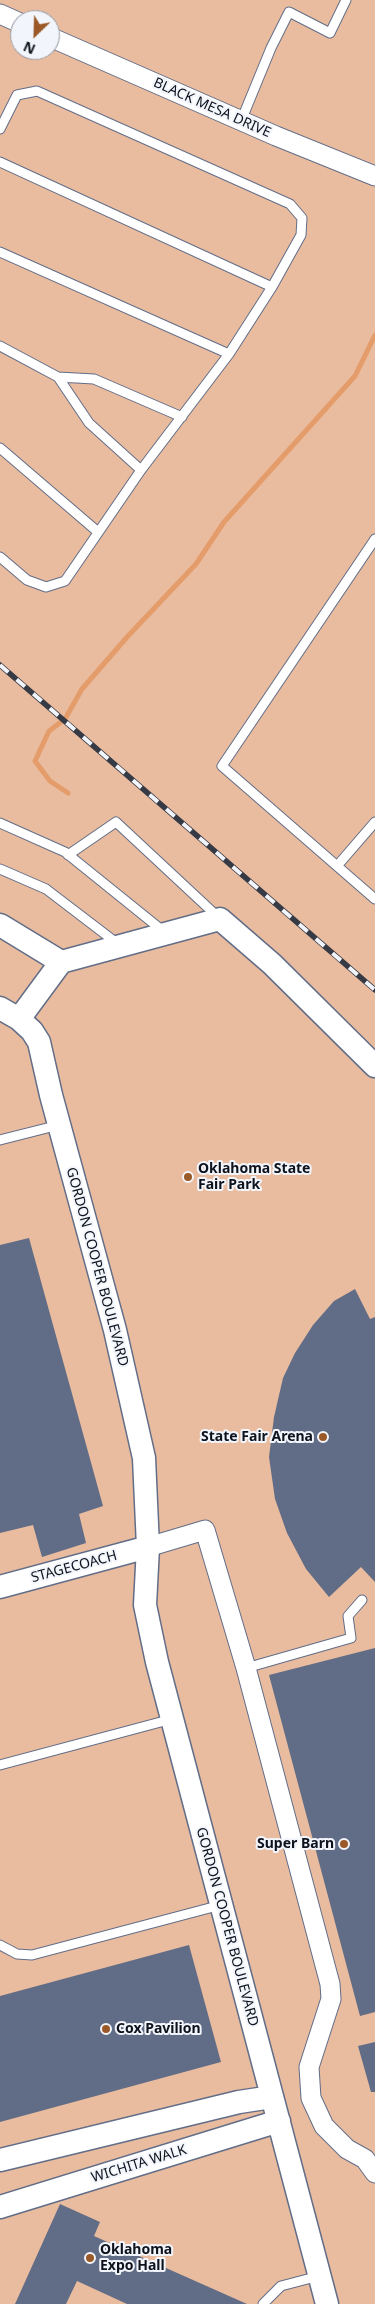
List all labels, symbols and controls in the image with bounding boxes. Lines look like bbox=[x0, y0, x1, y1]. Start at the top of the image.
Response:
north arrow bbox=[10, 10, 60, 60]
text: N bbox=[20, 37, 38, 59]
street label: BLACK MESA DRIVE bbox=[151, 75, 273, 141]
place label: Oklahoma State Fair Park bbox=[198, 1161, 310, 1194]
street label: GORDON COOPER BOULEVARD bbox=[62, 1166, 132, 1368]
marker: Oklahoma State Fair Park bbox=[182, 1171, 194, 1183]
place label: State Fair Arena bbox=[201, 1429, 313, 1445]
marker: State Fair Arena bbox=[317, 1431, 329, 1443]
street label: STAGECOACH bbox=[29, 1547, 119, 1587]
street label: GORDON COOPER BOULEVARD bbox=[192, 1826, 262, 2028]
place label: Super Barn bbox=[257, 1836, 334, 1852]
marker: Super Barn bbox=[338, 1838, 350, 1850]
place label: Cox Pavilion bbox=[116, 2021, 201, 2037]
marker: Cox Pavilion bbox=[100, 2023, 112, 2035]
street label: WICHITA WALK bbox=[89, 2142, 189, 2186]
place label: Oklahoma Expo Hall bbox=[100, 2242, 172, 2274]
marker: Oklahoma Expo Hall bbox=[84, 2252, 96, 2264]

